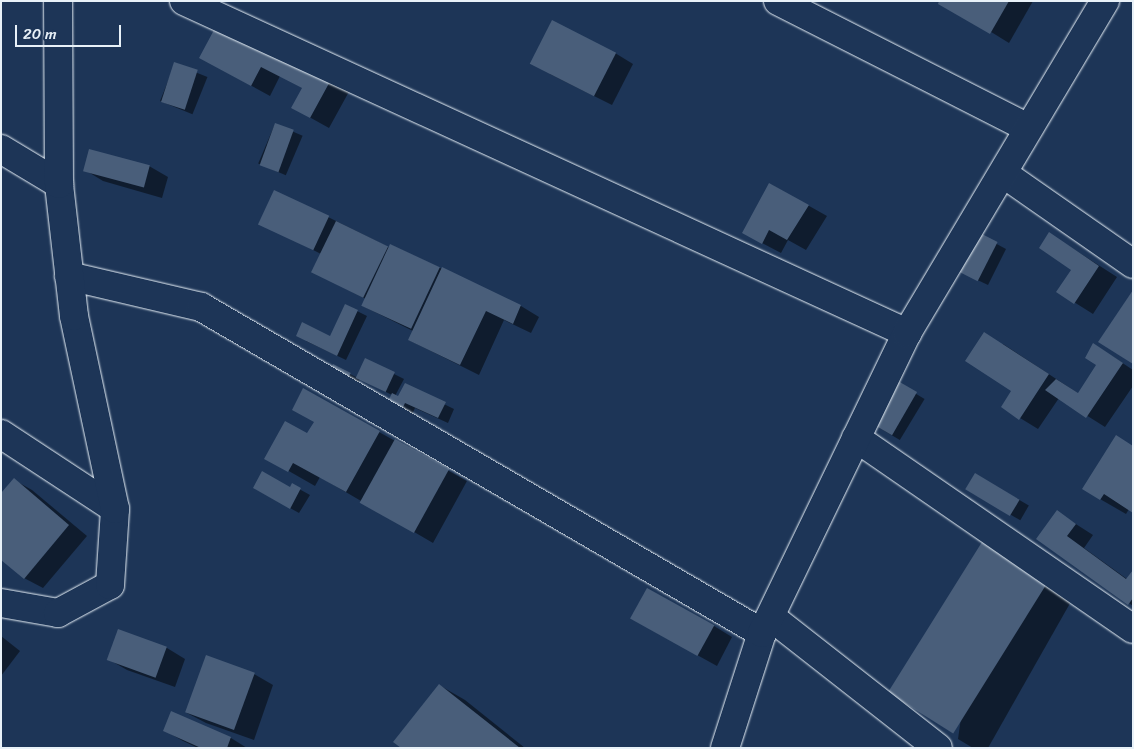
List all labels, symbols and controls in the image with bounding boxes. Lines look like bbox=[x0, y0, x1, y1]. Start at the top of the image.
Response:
scale bar bbox=[18, 15, 124, 47]
text: 20 m bbox=[23, 21, 57, 47]

